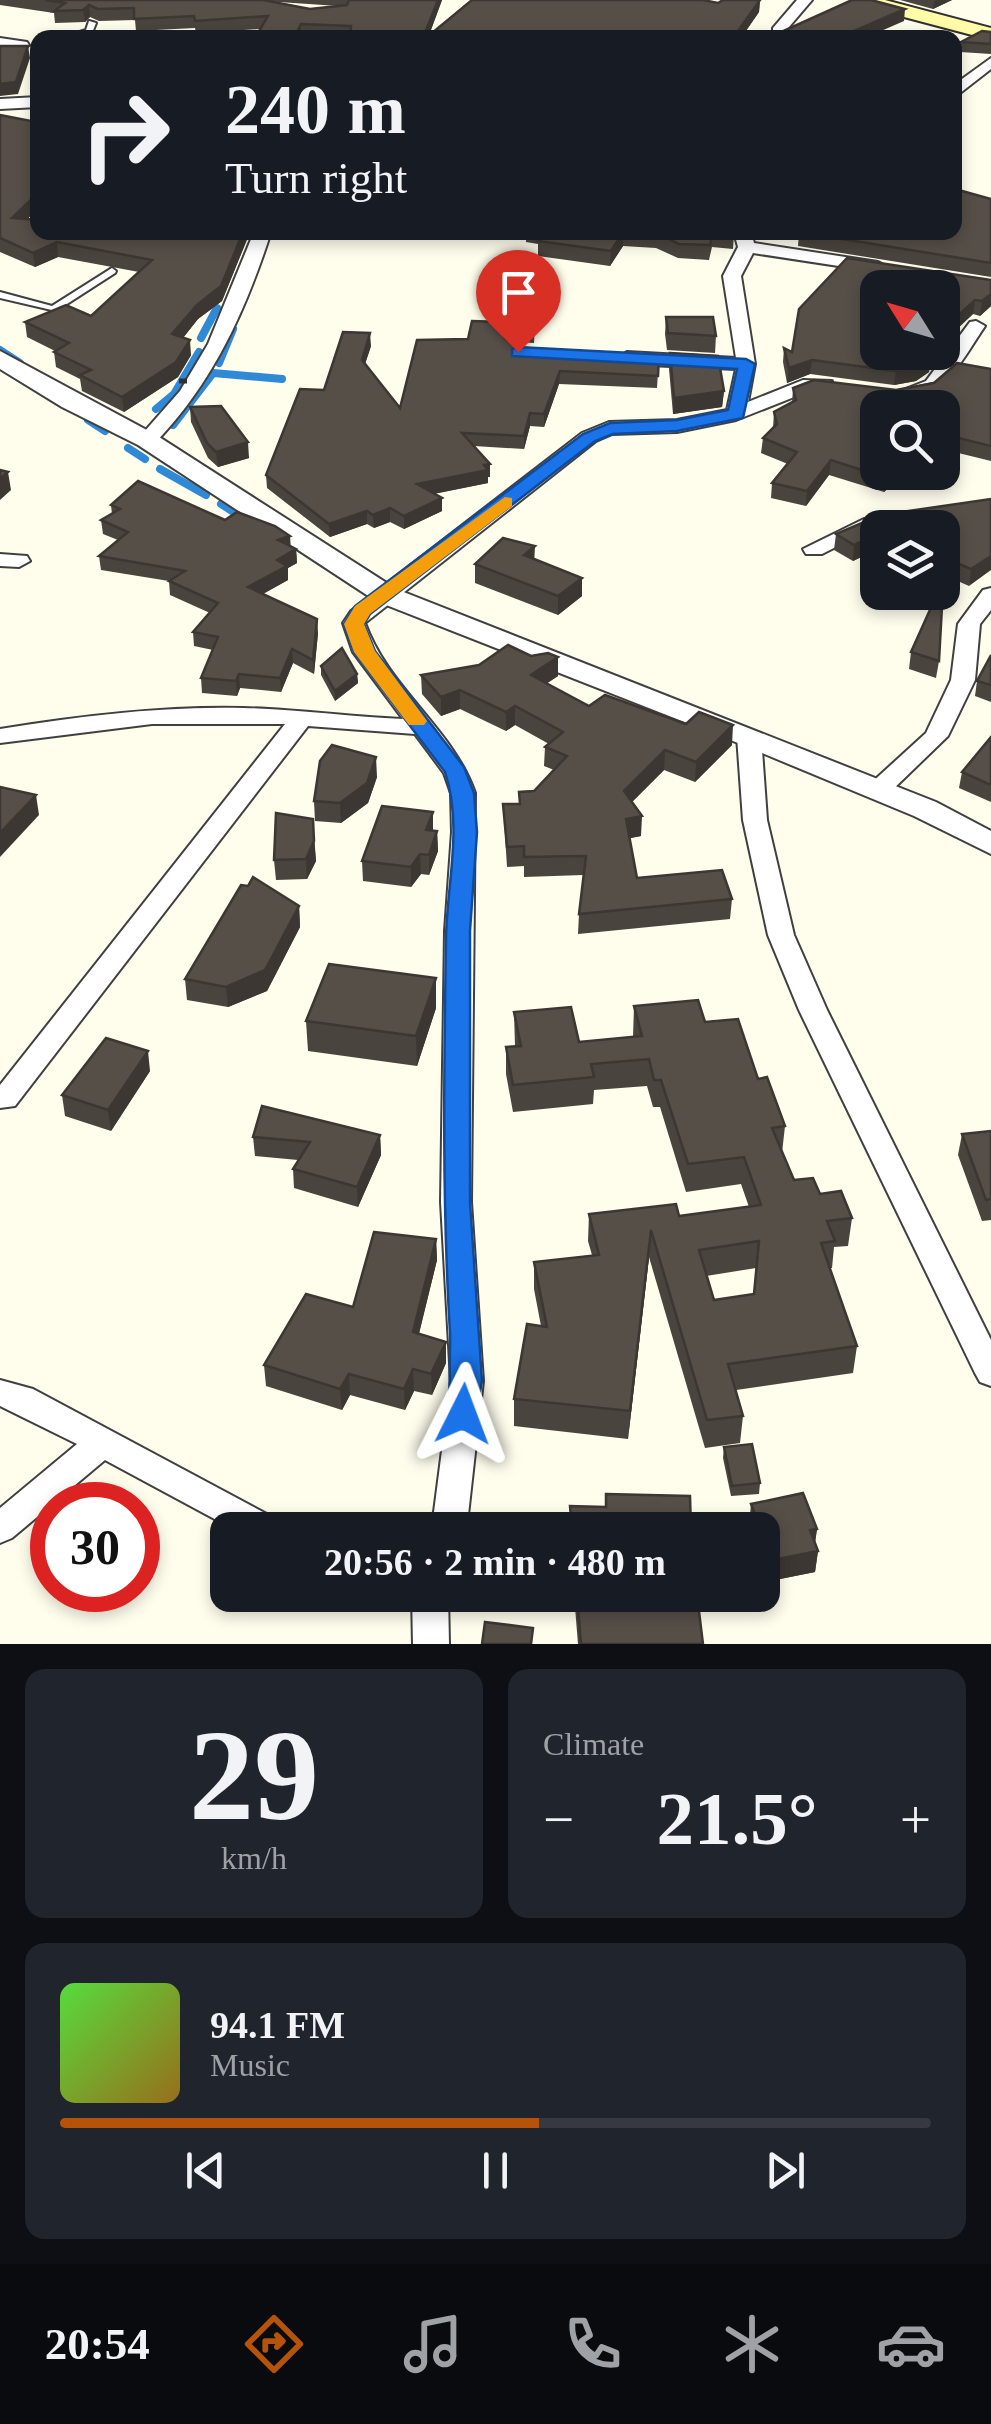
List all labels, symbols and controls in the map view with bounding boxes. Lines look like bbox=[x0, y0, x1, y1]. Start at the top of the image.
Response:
icon: right bbox=[60, 70, 190, 200]
text: 240 m bbox=[225, 71, 406, 148]
text: Turn right bbox=[225, 153, 407, 203]
pin bbox=[476, 250, 561, 353]
icon: arrive bbox=[491, 265, 546, 320]
north arrow bbox=[860, 270, 960, 370]
map controls bbox=[860, 270, 960, 610]
button: search bbox=[860, 390, 960, 490]
button: layers bbox=[860, 510, 960, 610]
position arrow bbox=[411, 1362, 515, 1466]
speed limit sign: 30 bbox=[30, 1482, 160, 1612]
text: 20:56 · 2 min · 480 m bbox=[324, 1541, 666, 1583]
text: 29 bbox=[189, 1703, 319, 1847]
text: Climate bbox=[543, 1726, 644, 1762]
text: 21.5° bbox=[656, 1777, 818, 1860]
text: − bbox=[543, 1789, 574, 1850]
text: + bbox=[900, 1789, 931, 1850]
text: km/h bbox=[221, 1840, 287, 1876]
text: 94.1 FM bbox=[210, 2004, 345, 2046]
text: Music bbox=[210, 2047, 290, 2083]
icon: previous bbox=[178, 2143, 233, 2198]
icon: pause bbox=[468, 2143, 523, 2198]
icon: next bbox=[758, 2143, 813, 2198]
icon: directions bbox=[239, 2309, 309, 2379]
icon: music bbox=[398, 2309, 468, 2379]
icon: phone bbox=[558, 2309, 628, 2379]
icon: climate bbox=[717, 2309, 787, 2379]
icon: car bbox=[876, 2309, 946, 2379]
text: 20:54 bbox=[45, 2319, 150, 2369]

